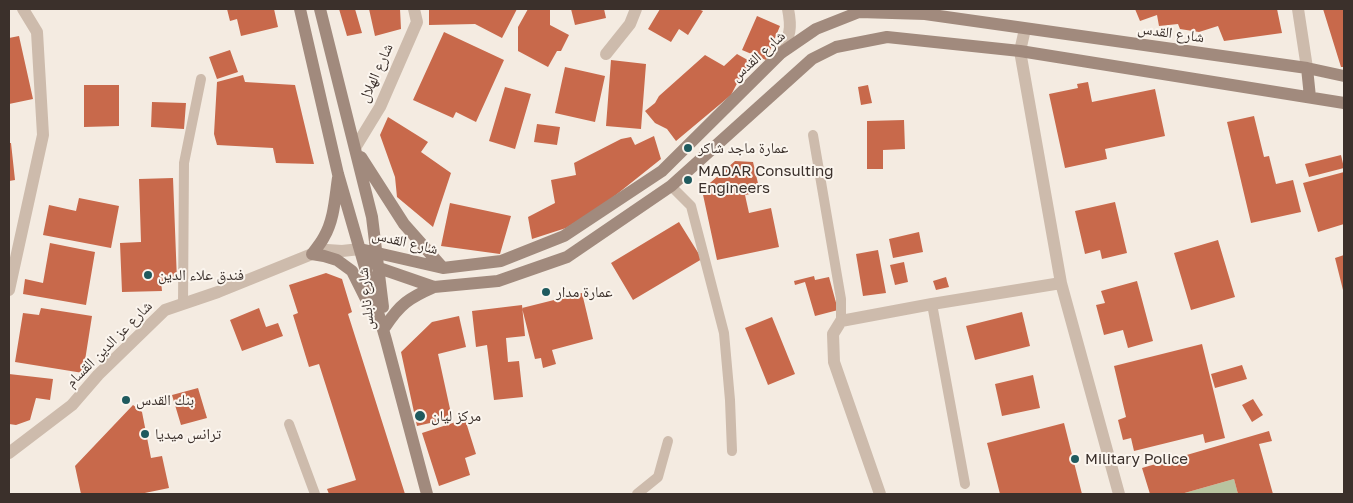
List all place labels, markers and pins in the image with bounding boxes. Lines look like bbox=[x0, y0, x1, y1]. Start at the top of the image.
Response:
place label: عمارة ماجد شاكر bbox=[698, 139, 788, 157]
marker: عمارة ماجد شاكر bbox=[682, 142, 694, 154]
place label: MADAR Consulting Engineers bbox=[698, 162, 834, 197]
marker: MADAR Consulting Engineers bbox=[682, 174, 694, 186]
place label: فندق علاء الدين bbox=[158, 266, 244, 284]
marker: فندق علاء الدين bbox=[142, 269, 154, 281]
place label: عمارة مدار bbox=[556, 283, 613, 301]
marker: عمارة مدار bbox=[540, 286, 552, 298]
place label: بنك القدس bbox=[136, 391, 194, 409]
marker: بنك القدس bbox=[120, 394, 132, 406]
place label: مركز ليان bbox=[431, 407, 481, 425]
marker: مركز ليان bbox=[413, 409, 427, 423]
place label: ترانس ميديا bbox=[155, 425, 221, 443]
marker: ترانس ميديا bbox=[139, 428, 151, 440]
place label: Military Police bbox=[1085, 450, 1188, 468]
marker: Military Police bbox=[1069, 453, 1081, 465]

